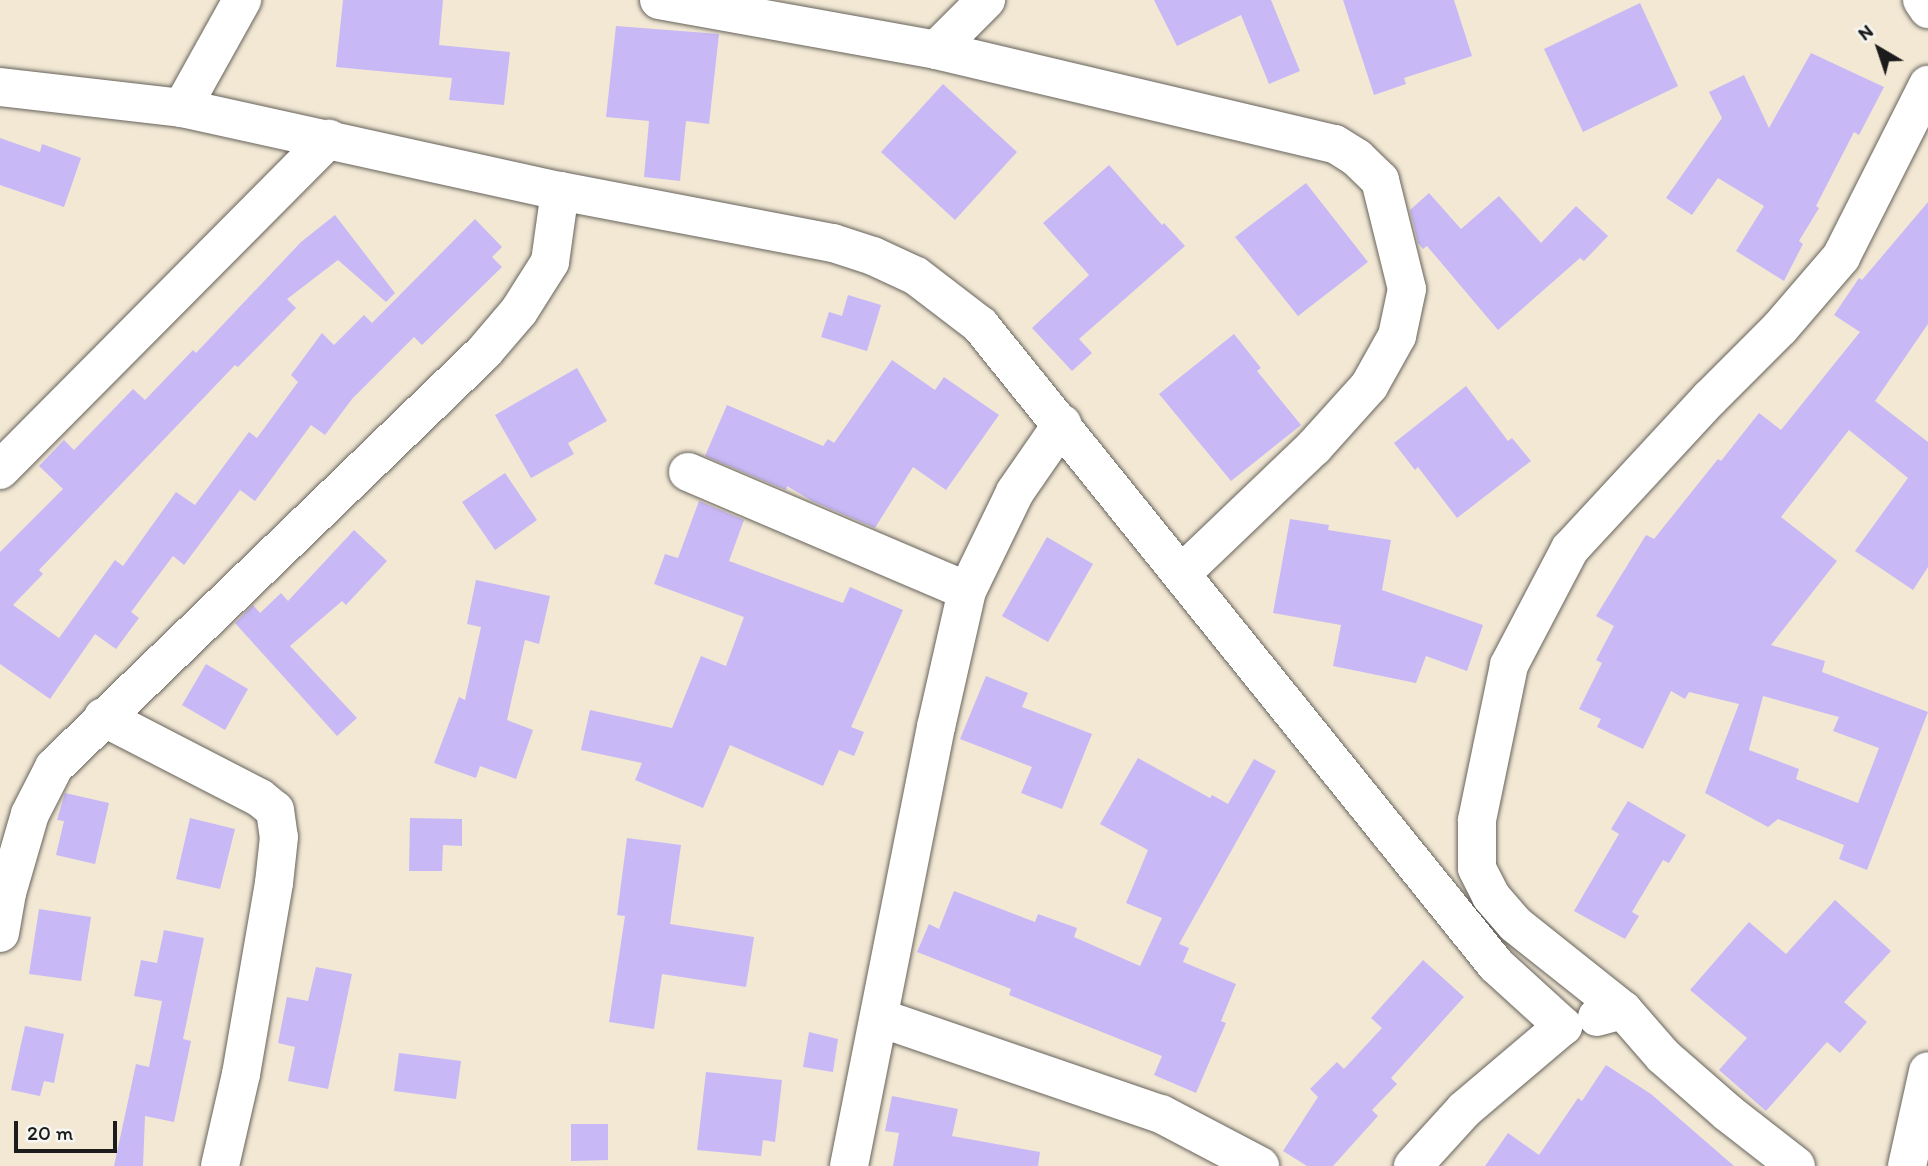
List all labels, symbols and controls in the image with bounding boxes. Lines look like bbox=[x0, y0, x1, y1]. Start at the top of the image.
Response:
north arrow bbox=[1844, 14, 1914, 84]
text: N bbox=[1853, 19, 1878, 45]
scale bar bbox=[18, 1106, 121, 1150]
text: 20 m bbox=[27, 1120, 73, 1145]

